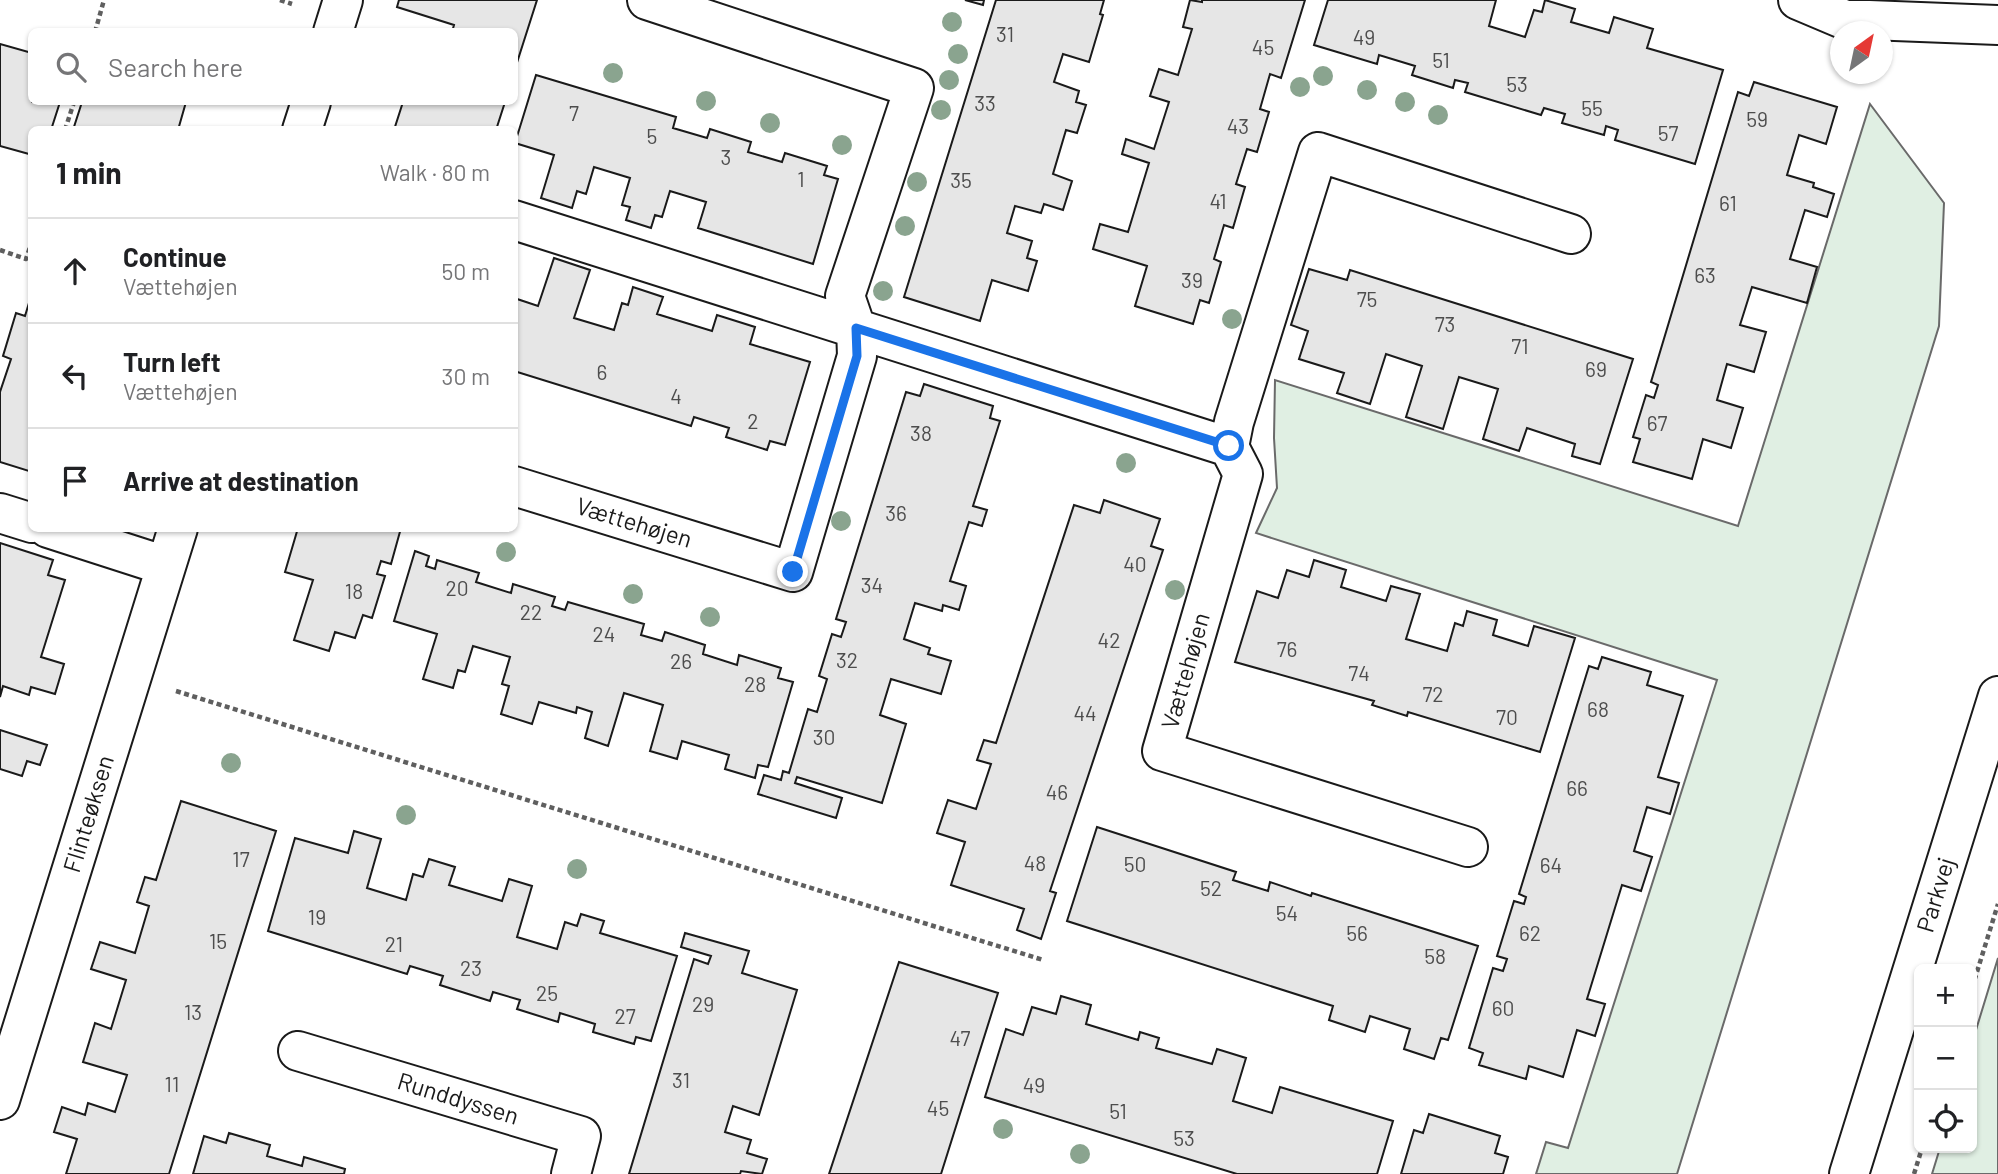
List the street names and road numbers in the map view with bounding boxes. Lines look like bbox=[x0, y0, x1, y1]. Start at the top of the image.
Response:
street label: Vættehøjen bbox=[573, 490, 696, 553]
street label: Vættehøjen bbox=[1154, 609, 1215, 732]
street label: Flinteøksen bbox=[56, 751, 119, 876]
street label: Parkvej bbox=[1909, 854, 1960, 936]
street label: Runddyssen bbox=[394, 1065, 523, 1130]

